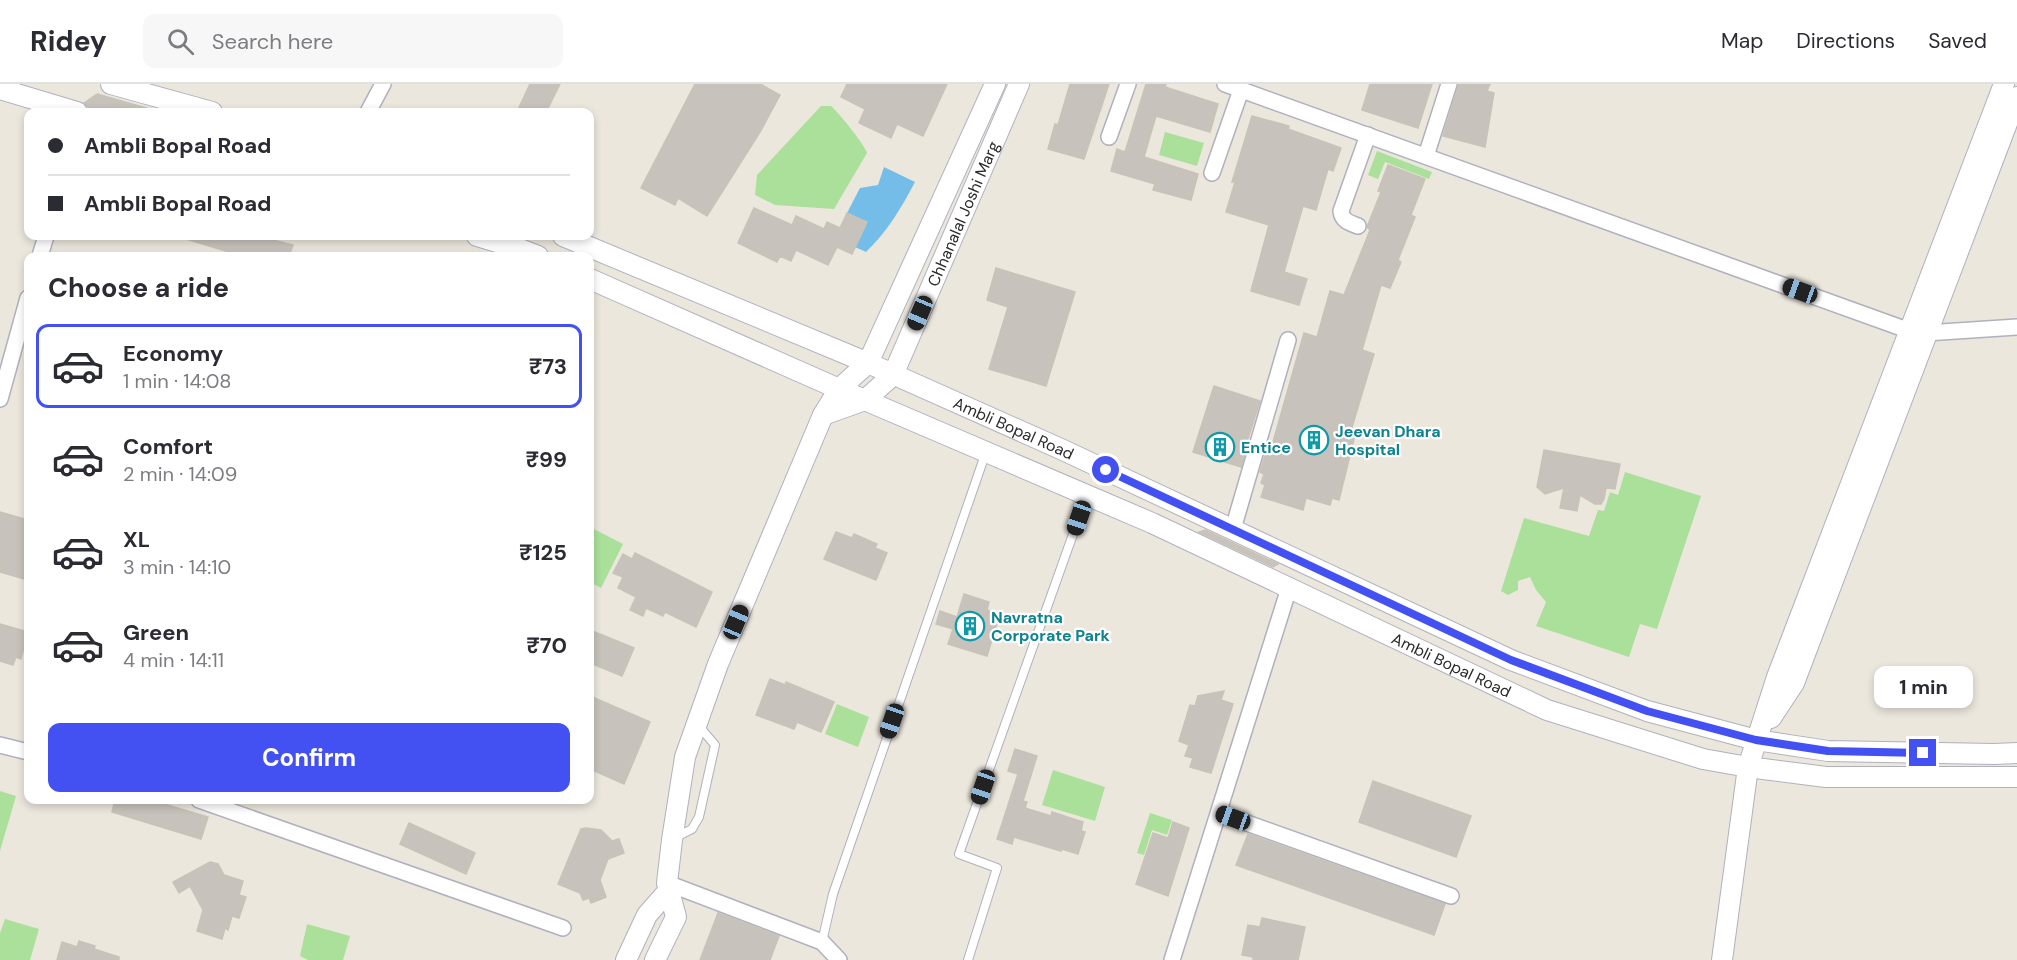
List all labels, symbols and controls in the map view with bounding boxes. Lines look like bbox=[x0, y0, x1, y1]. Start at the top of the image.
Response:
search box bbox=[143, 14, 563, 68]
text: Ridey bbox=[30, 23, 107, 60]
icon: search bbox=[164, 25, 197, 58]
text: Search here bbox=[212, 27, 333, 56]
text: Map bbox=[1721, 27, 1763, 55]
text: Directions bbox=[1796, 27, 1895, 55]
text: Saved bbox=[1928, 27, 1987, 55]
text: Ambli Bopal Road bbox=[84, 131, 272, 160]
street label: Chhanalal Joshi Marg bbox=[923, 138, 1004, 290]
text: Ambli Bopal Road bbox=[84, 189, 272, 218]
text: Choose a ride bbox=[48, 270, 229, 305]
car bbox=[1780, 276, 1820, 306]
car bbox=[905, 293, 935, 333]
icon: car bbox=[51, 339, 105, 393]
text: Economy bbox=[123, 339, 223, 368]
text: ₹73 bbox=[529, 352, 567, 381]
text: 1 min · 14:08 bbox=[123, 368, 232, 394]
street label: Ambli Bopal Road bbox=[950, 392, 1077, 465]
place label: Jeevan Dhara Hospital bbox=[1335, 421, 1441, 460]
building icon: Jeevan Dhara Hospital bbox=[1298, 424, 1330, 456]
building icon: Entice bbox=[1204, 431, 1236, 463]
icon: car bbox=[51, 432, 105, 486]
text: Comfort bbox=[123, 432, 213, 461]
place label: Entice bbox=[1241, 437, 1291, 458]
text: ₹99 bbox=[526, 445, 567, 474]
route start bbox=[1092, 456, 1119, 483]
text: 2 min · 14:09 bbox=[123, 461, 237, 487]
car bbox=[1065, 498, 1093, 538]
icon: car bbox=[51, 525, 105, 579]
text: XL bbox=[123, 525, 150, 554]
text: ₹125 bbox=[519, 538, 567, 567]
text: 3 min · 14:10 bbox=[123, 554, 231, 580]
car bbox=[721, 602, 751, 642]
place label: Navratna Corporate Park bbox=[991, 607, 1111, 646]
building icon: Navratna Corporate Park bbox=[954, 610, 986, 642]
icon: car bbox=[51, 618, 105, 672]
text: Green bbox=[123, 618, 189, 647]
street label: Ambli Bopal Road bbox=[1388, 628, 1514, 702]
text: ₹70 bbox=[526, 631, 567, 660]
text: 4 min · 14:11 bbox=[123, 647, 224, 673]
callout: 1 min bbox=[1874, 666, 1972, 708]
text: 1 min bbox=[1899, 674, 1948, 700]
car bbox=[878, 701, 906, 741]
button: Confirm bbox=[48, 723, 570, 792]
route end bbox=[1909, 739, 1936, 766]
car bbox=[969, 767, 997, 807]
car bbox=[1213, 803, 1253, 833]

